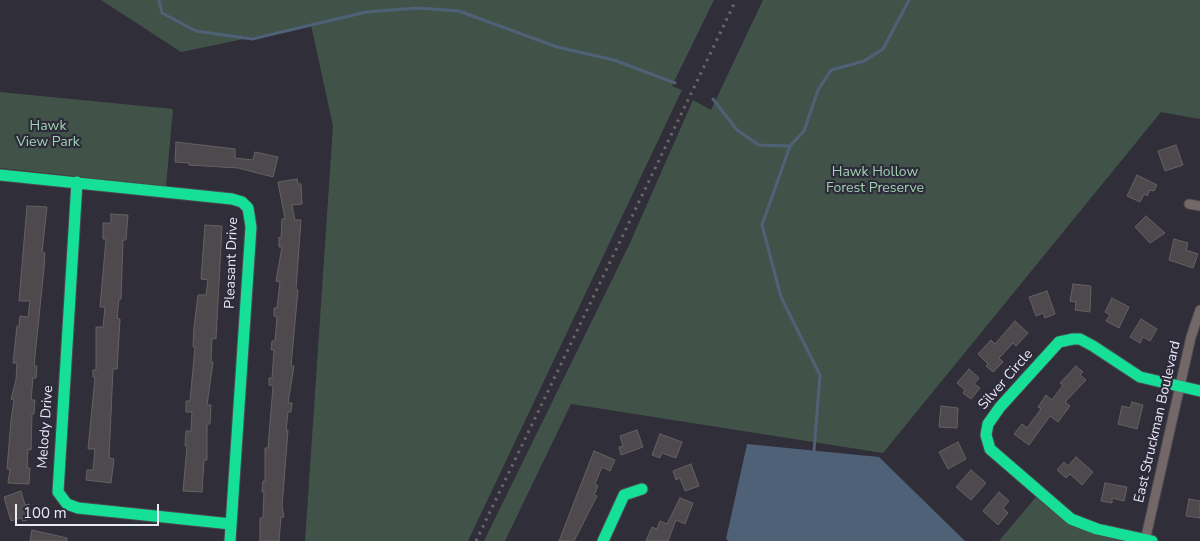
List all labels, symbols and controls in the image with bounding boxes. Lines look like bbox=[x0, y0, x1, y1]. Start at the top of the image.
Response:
park label: Hawk View Park bbox=[16, 119, 80, 152]
park label: Hawk Hollow Forest Preserve bbox=[826, 165, 924, 198]
street label: Pleasant Drive bbox=[222, 217, 242, 309]
street label: East Struckman Boulevard bbox=[1131, 339, 1185, 505]
street label: Silver Circle bbox=[975, 346, 1037, 414]
street label: Melody Drive bbox=[35, 385, 57, 469]
scale bar bbox=[18, 494, 161, 526]
text: 100 m bbox=[23, 503, 67, 523]

